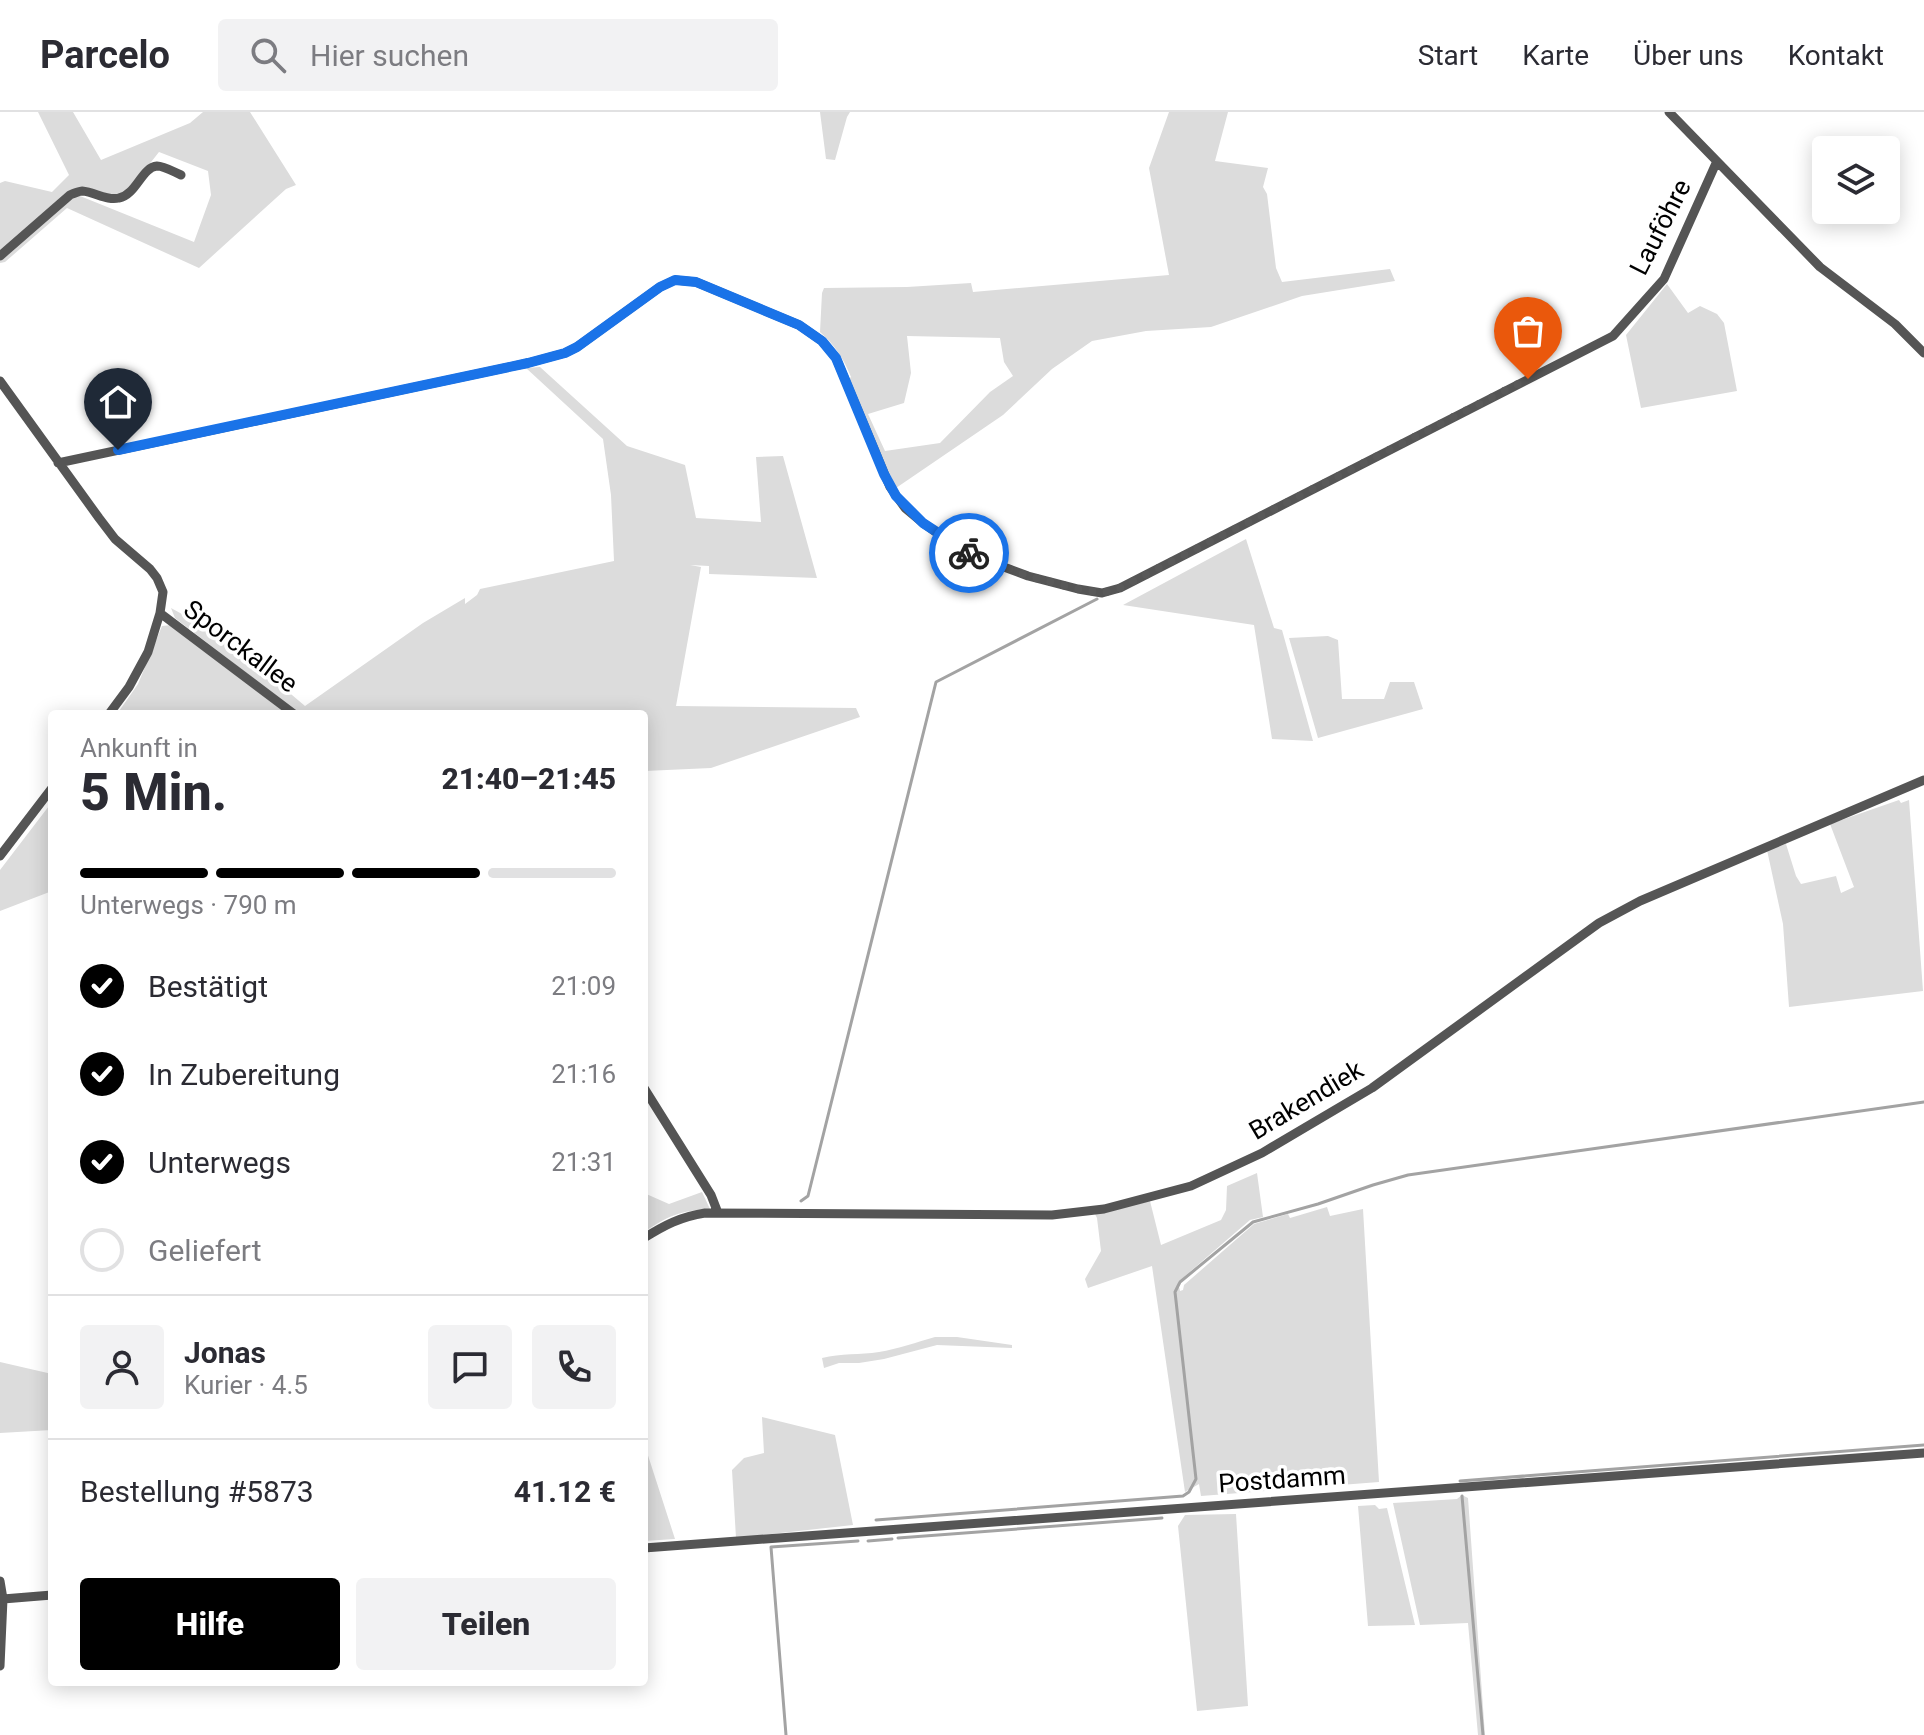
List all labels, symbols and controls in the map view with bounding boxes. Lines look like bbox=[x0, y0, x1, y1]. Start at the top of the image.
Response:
search box bbox=[218, 19, 778, 91]
text: Parcelo bbox=[40, 33, 170, 77]
icon: search bbox=[246, 33, 290, 77]
text: Hier suchen bbox=[310, 38, 469, 73]
text: Start bbox=[1418, 39, 1478, 72]
text: Karte bbox=[1522, 39, 1589, 72]
text: Über uns bbox=[1633, 39, 1744, 72]
text: Kontakt bbox=[1788, 39, 1884, 72]
map controls bbox=[1812, 136, 1900, 224]
button: layers bbox=[1812, 136, 1900, 224]
street label: Lauföhre bbox=[1623, 174, 1697, 280]
pin bbox=[1494, 297, 1562, 379]
icon: bag bbox=[1506, 309, 1550, 353]
pin bbox=[84, 368, 152, 450]
icon: home bbox=[96, 380, 140, 424]
courier bbox=[929, 513, 1009, 593]
icon: bike bbox=[947, 531, 991, 575]
street label: Sporckallee bbox=[178, 594, 304, 698]
text: Ankunft in bbox=[80, 733, 198, 763]
text: 21:40–21:45 bbox=[441, 761, 616, 796]
text: 5 Min. bbox=[80, 762, 227, 823]
text: Unterwegs · 790 m bbox=[80, 890, 297, 920]
icon: check bbox=[80, 964, 124, 1008]
text: Bestätigt bbox=[148, 969, 268, 1004]
text: 21:09 bbox=[551, 971, 616, 1001]
icon: check bbox=[80, 1052, 124, 1096]
street label: Brakendiek bbox=[1244, 1054, 1369, 1146]
text: In Zubereitung bbox=[148, 1057, 340, 1092]
text: 21:16 bbox=[551, 1059, 616, 1089]
icon: check bbox=[80, 1140, 124, 1184]
text: Unterwegs bbox=[148, 1145, 291, 1180]
text: 21:31 bbox=[551, 1147, 616, 1177]
text: Geliefert bbox=[148, 1233, 262, 1268]
button: person bbox=[80, 1325, 164, 1409]
button: chat bbox=[428, 1325, 512, 1409]
button: phone bbox=[532, 1325, 616, 1409]
text: Jonas bbox=[184, 1335, 266, 1370]
text: Kurier · 4.5 bbox=[184, 1370, 308, 1400]
street label: Postdamm bbox=[1217, 1460, 1347, 1498]
text: Bestellung #5873 bbox=[80, 1474, 314, 1509]
text: 41.12 € bbox=[514, 1474, 616, 1509]
button: Hilfe bbox=[80, 1578, 340, 1670]
button: Teilen bbox=[356, 1578, 616, 1670]

